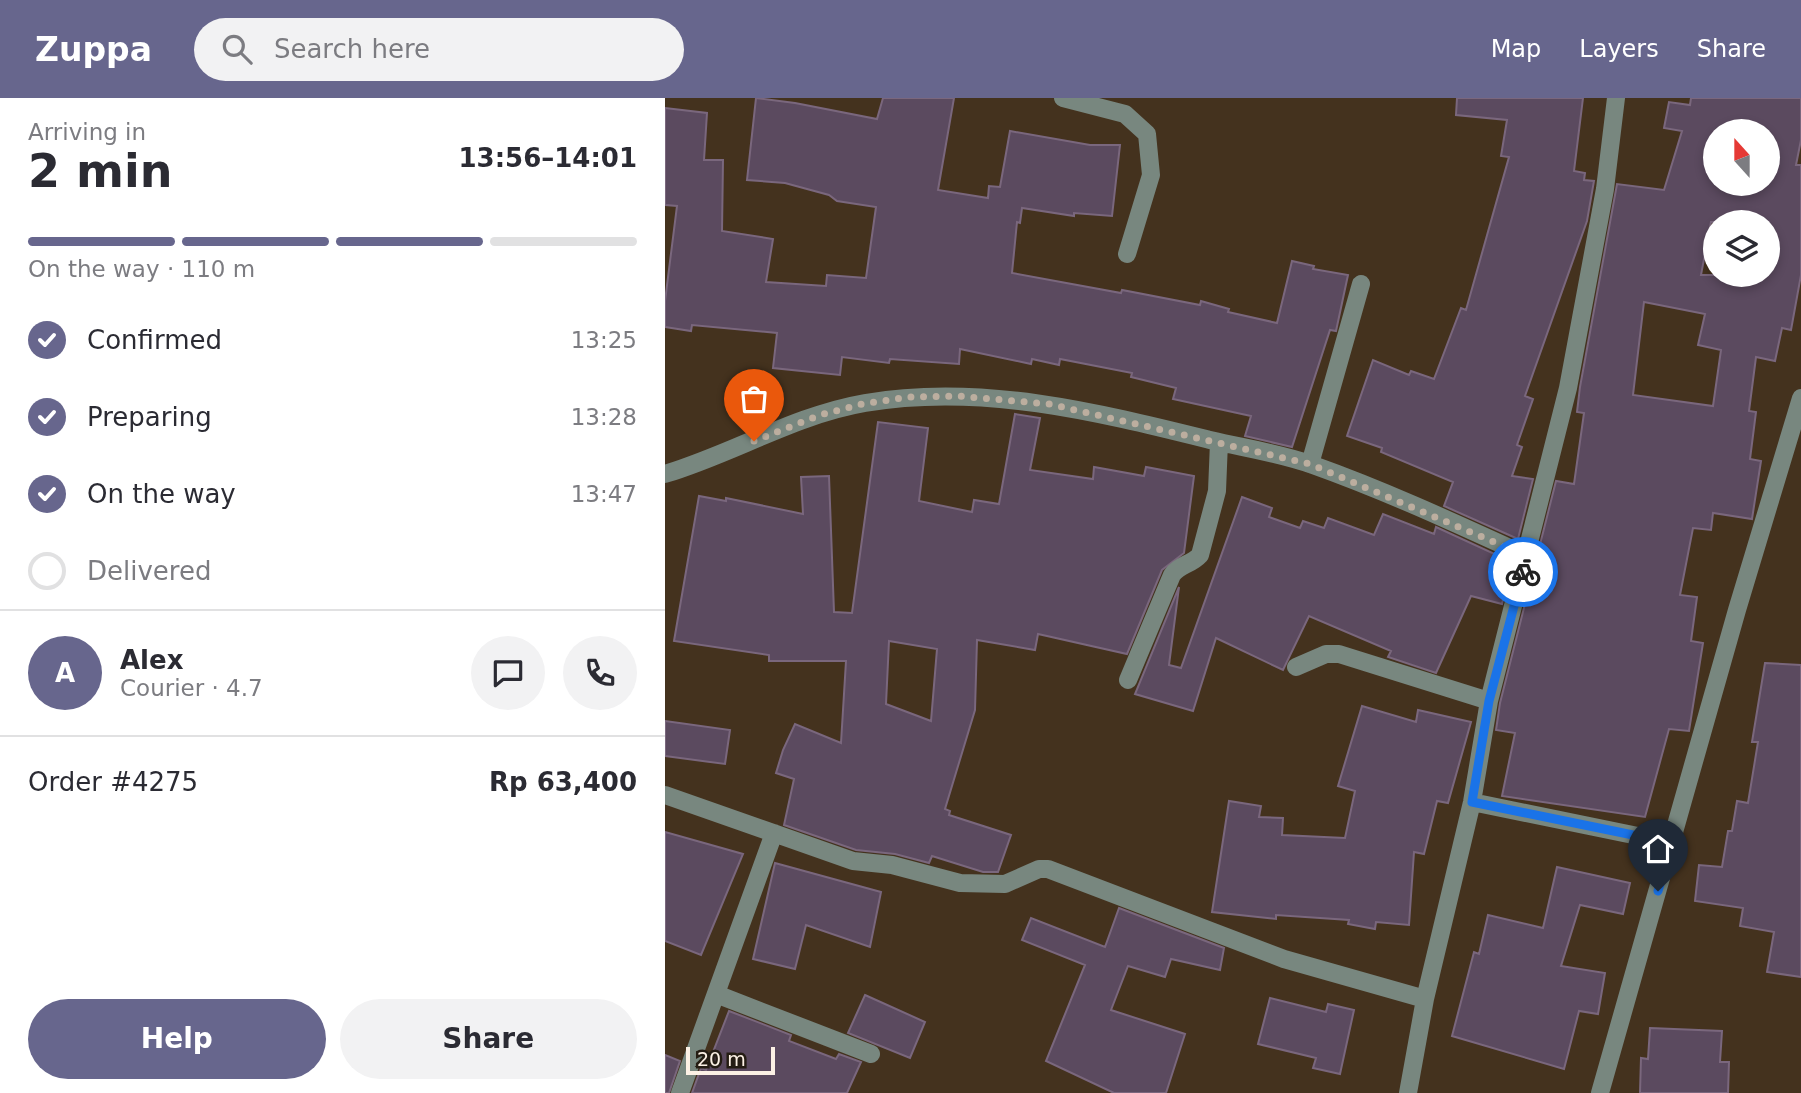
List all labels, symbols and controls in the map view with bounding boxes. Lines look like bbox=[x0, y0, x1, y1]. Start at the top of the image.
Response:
search box bbox=[194, 18, 684, 81]
text: Zuppa bbox=[35, 30, 152, 69]
icon: search bbox=[218, 30, 256, 68]
text: Search here bbox=[274, 34, 430, 64]
text: Map bbox=[1491, 35, 1541, 63]
text: Layers bbox=[1579, 35, 1659, 63]
text: Share bbox=[1697, 35, 1766, 63]
text: Arriving in bbox=[28, 119, 146, 145]
north arrow bbox=[1703, 119, 1780, 196]
map controls bbox=[1703, 119, 1780, 287]
text: 13:56–14:01 bbox=[458, 143, 637, 173]
text: 2 min bbox=[28, 144, 172, 198]
button: layers bbox=[1703, 210, 1780, 287]
text: On the way · 110 m bbox=[28, 256, 255, 282]
icon: check bbox=[28, 321, 66, 359]
text: Confirmed bbox=[87, 325, 222, 355]
text: 13:25 bbox=[571, 327, 637, 353]
pin bbox=[724, 369, 784, 441]
icon: bag bbox=[735, 380, 773, 418]
icon: check bbox=[28, 398, 66, 436]
text: Preparing bbox=[87, 402, 212, 432]
text: 13:28 bbox=[571, 404, 637, 430]
icon: check bbox=[28, 475, 66, 513]
text: On the way bbox=[87, 479, 236, 509]
text: 13:47 bbox=[571, 481, 637, 507]
courier bbox=[1488, 537, 1558, 607]
icon: bike bbox=[1504, 553, 1542, 591]
text: Delivered bbox=[87, 556, 211, 586]
button: chat bbox=[471, 636, 545, 710]
button: phone bbox=[563, 636, 637, 710]
text: Alex bbox=[120, 645, 183, 675]
text: A bbox=[55, 658, 75, 688]
text: Courier · 4.7 bbox=[120, 675, 263, 701]
text: Order #4275 bbox=[28, 767, 198, 797]
text: Rp 63,400 bbox=[489, 767, 637, 797]
pin bbox=[1628, 819, 1688, 891]
icon: home bbox=[1639, 830, 1677, 868]
button: Help bbox=[28, 999, 326, 1079]
button: Share bbox=[340, 999, 637, 1079]
scale bar bbox=[686, 1044, 775, 1076]
text: 20 m bbox=[697, 1048, 746, 1070]

